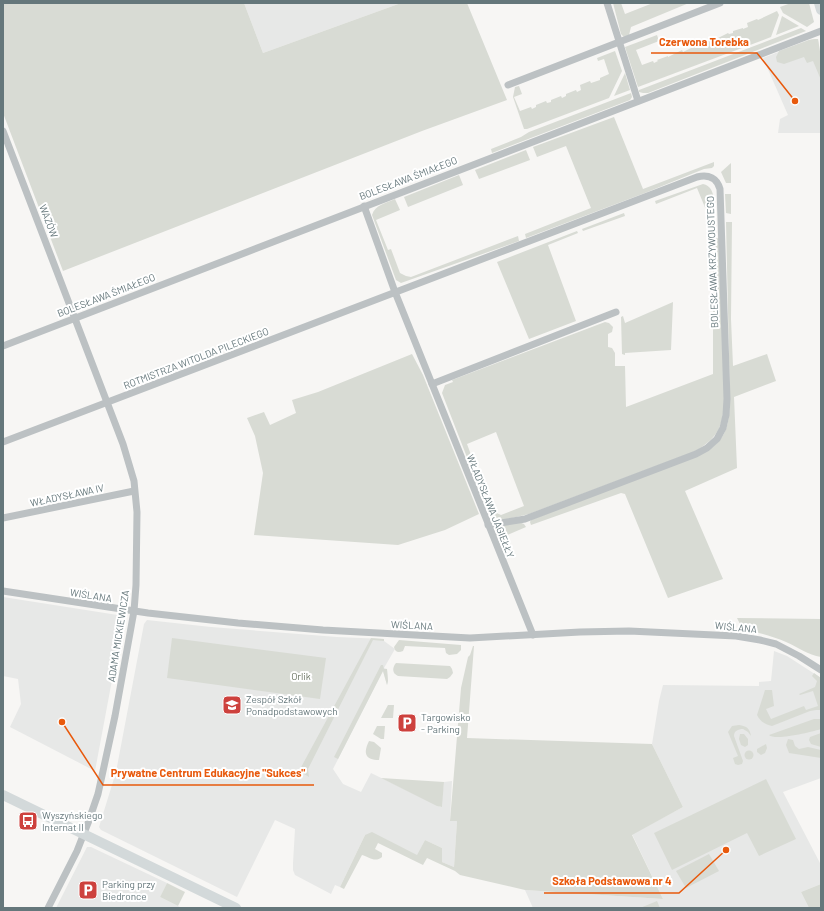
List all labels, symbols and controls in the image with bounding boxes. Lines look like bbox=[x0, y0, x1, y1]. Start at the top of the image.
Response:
callout: Czerwona Torebka bbox=[651, 30, 757, 53]
text: Czerwona Torebka bbox=[659, 35, 749, 48]
street label: BOLESŁAWA ŚMIAŁEGO bbox=[357, 154, 459, 202]
street label: BOLESŁAWA KRZYWOUSTEGO bbox=[704, 196, 720, 328]
street label: WAZÓW bbox=[37, 203, 61, 239]
street label: BOLESŁAWA ŚMIAŁEGO bbox=[55, 271, 157, 319]
street label: ROTMISTRZA WITOLDA PILECKIEGO bbox=[122, 325, 270, 391]
street label: WŁADYSŁAWA JAGIEŁŁY bbox=[465, 453, 517, 560]
street label: WŁADYSŁAWA IV bbox=[29, 481, 105, 509]
street label: WIŚLANA bbox=[69, 586, 113, 604]
street label: ADAMA MICKIEWICZA bbox=[105, 589, 131, 683]
street label: WIŚLANA bbox=[391, 618, 433, 632]
street label: WIŚLANA bbox=[714, 619, 758, 635]
park label: Orlik bbox=[291, 670, 311, 682]
place label: Zespół Szkół Ponadpodstawowych bbox=[246, 693, 338, 717]
school or university icon: Zespół Szkół Ponadpodstawowych bbox=[221, 694, 243, 716]
place label: Targowisko - Parking bbox=[421, 711, 471, 735]
parking icon: Targowisko - Parking bbox=[396, 712, 418, 734]
callout: Prywatne Centrum Edukacyjne "Sukces" bbox=[103, 762, 314, 785]
text: Prywatne Centrum Edukacyjne "Sukces" bbox=[111, 766, 305, 779]
place label: Wyszyńskiego Internat II bbox=[42, 809, 103, 833]
bus stop icon: Wyszyńskiego Internat II bbox=[17, 810, 39, 832]
callout: Szkoła Podstawowa nr 4 bbox=[544, 870, 679, 893]
text: Szkoła Podstawowa nr 4 bbox=[552, 874, 672, 887]
place label: Parking przy Biedronce bbox=[102, 878, 156, 902]
parking icon: Parking przy Biedronce bbox=[77, 879, 99, 901]

